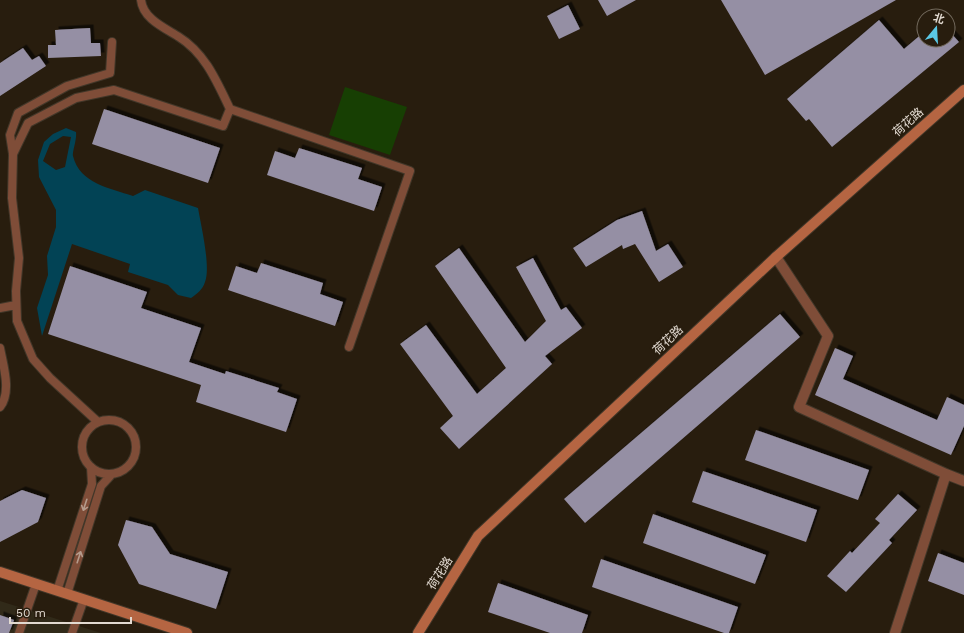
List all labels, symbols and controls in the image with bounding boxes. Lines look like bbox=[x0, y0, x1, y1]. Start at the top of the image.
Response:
north arrow bbox=[916, 8, 956, 48]
text: 北 bbox=[932, 11, 946, 27]
street label: 荷花路 bbox=[890, 105, 926, 139]
street label: 荷花路 bbox=[650, 323, 686, 357]
one-way arrow bbox=[81, 498, 88, 511]
one-way arrow bbox=[76, 550, 83, 563]
street label: 荷花路 bbox=[425, 554, 455, 592]
scale bar bbox=[10, 599, 131, 625]
text: 50 m bbox=[16, 606, 46, 620]

